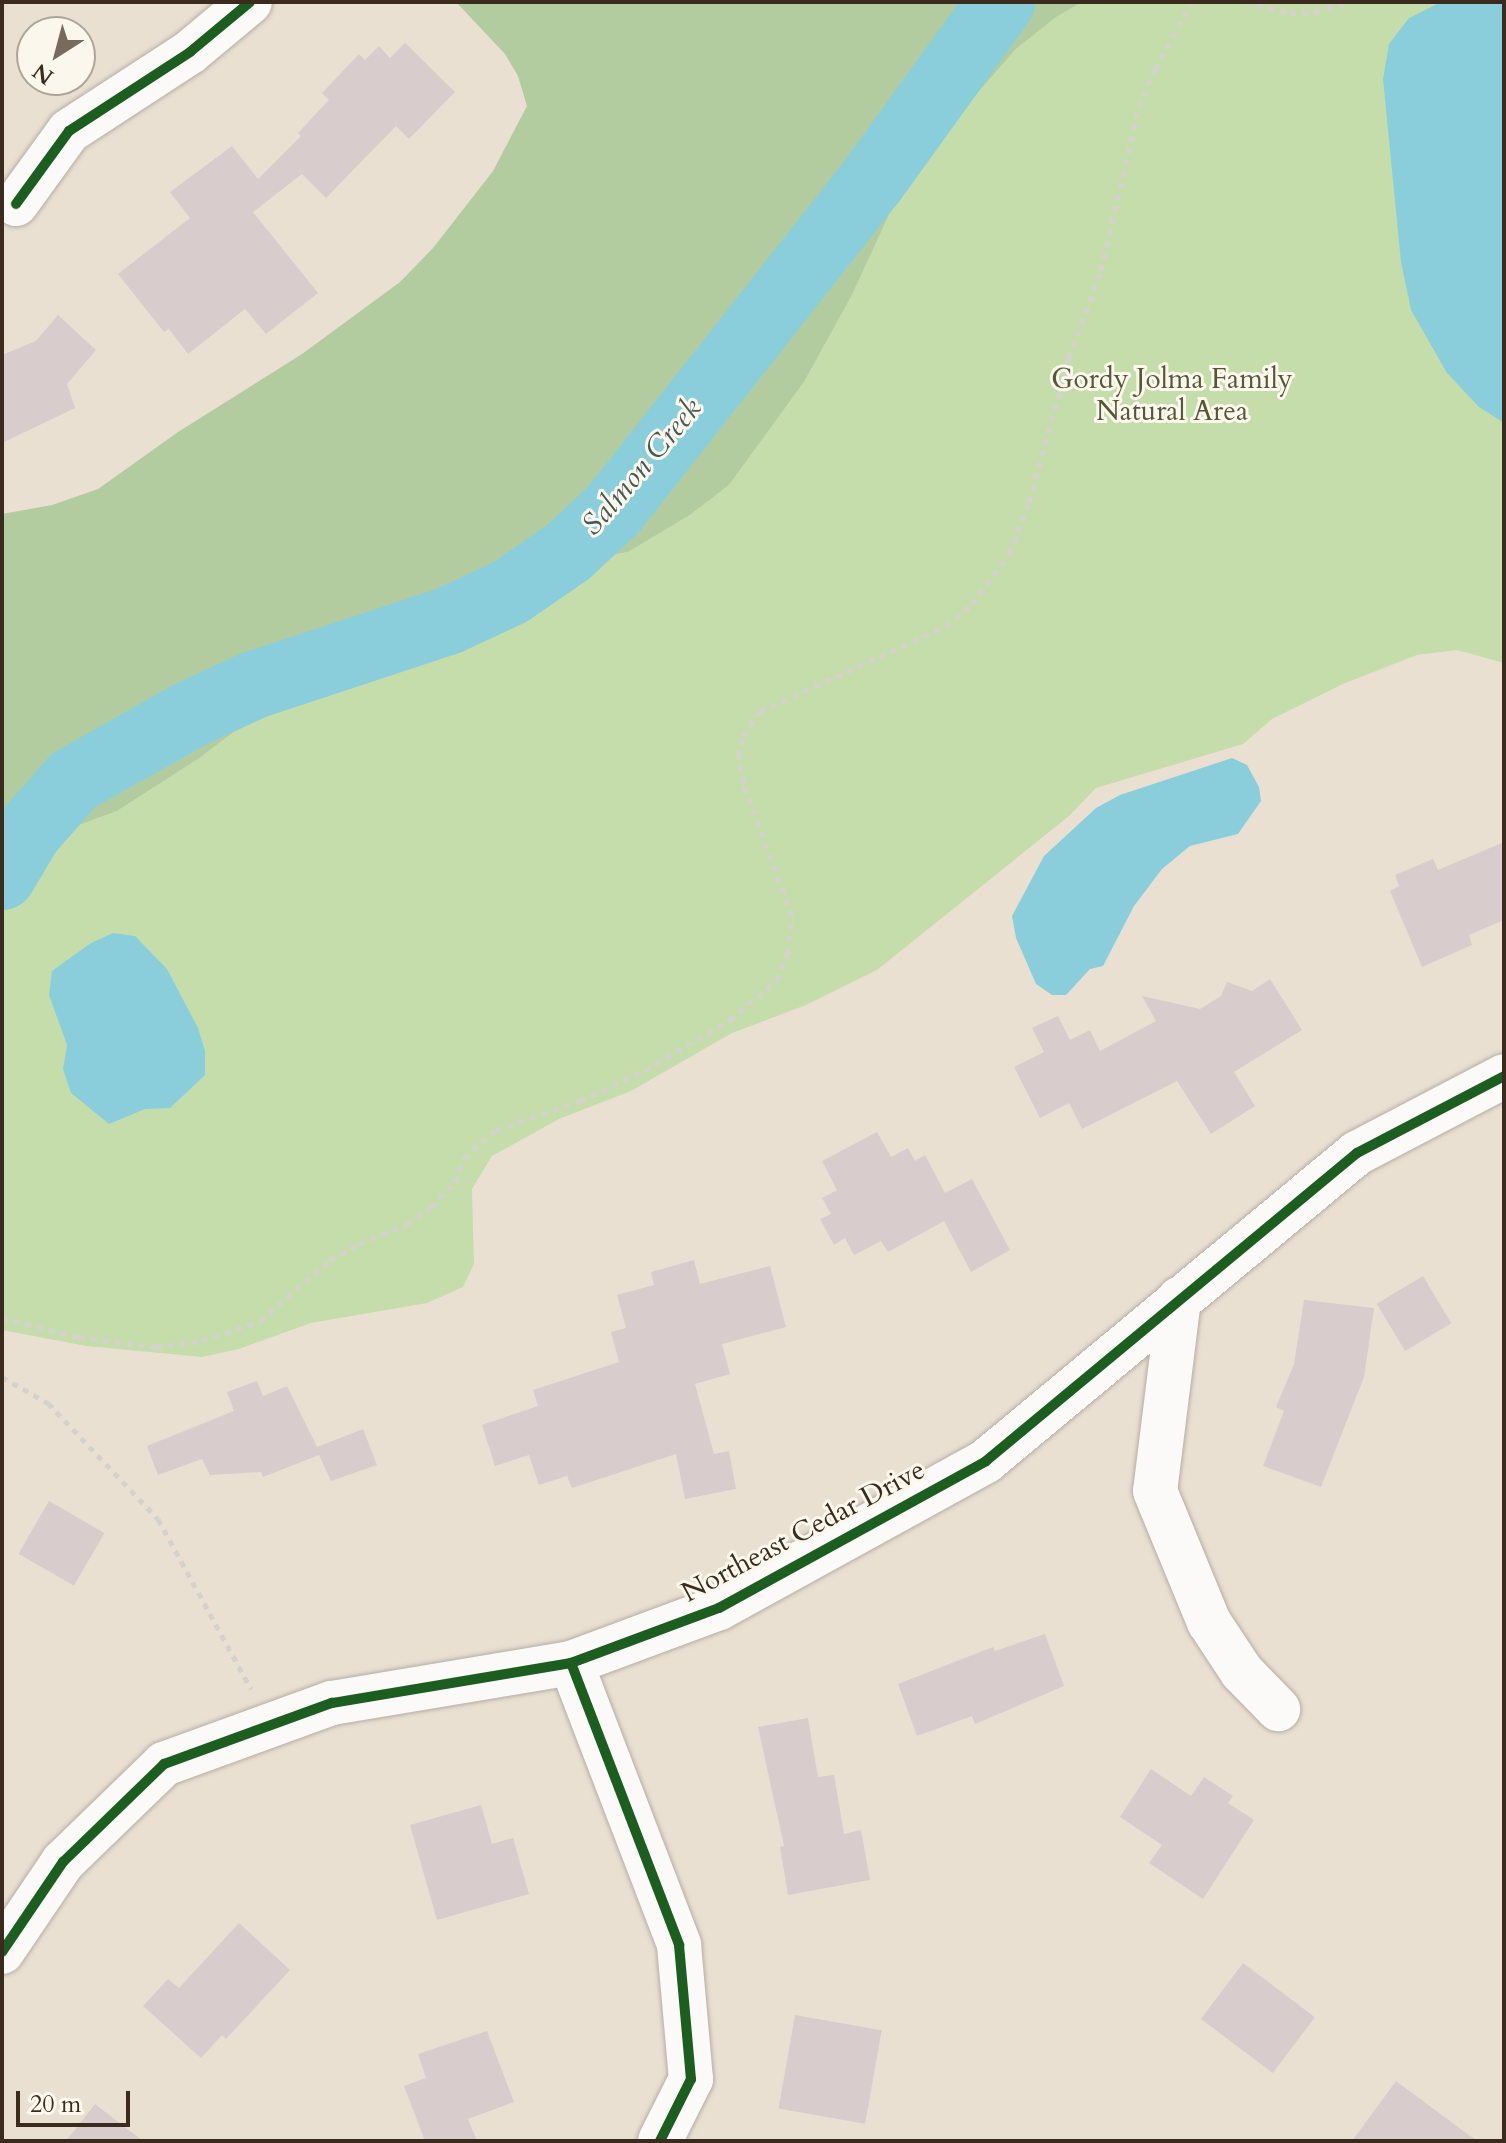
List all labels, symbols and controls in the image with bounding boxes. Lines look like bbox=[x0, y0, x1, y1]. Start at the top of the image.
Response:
north arrow bbox=[16, 16, 96, 96]
text: N bbox=[27, 56, 60, 92]
park label: Gordy Jolma Family Natural Area bbox=[1051, 362, 1293, 428]
water label: Salmon Creek bbox=[574, 391, 710, 543]
street label: Northeast Cedar Drive bbox=[676, 1453, 930, 1609]
scale bar bbox=[20, 2075, 134, 2125]
text: 20 m bbox=[30, 2088, 81, 2121]

